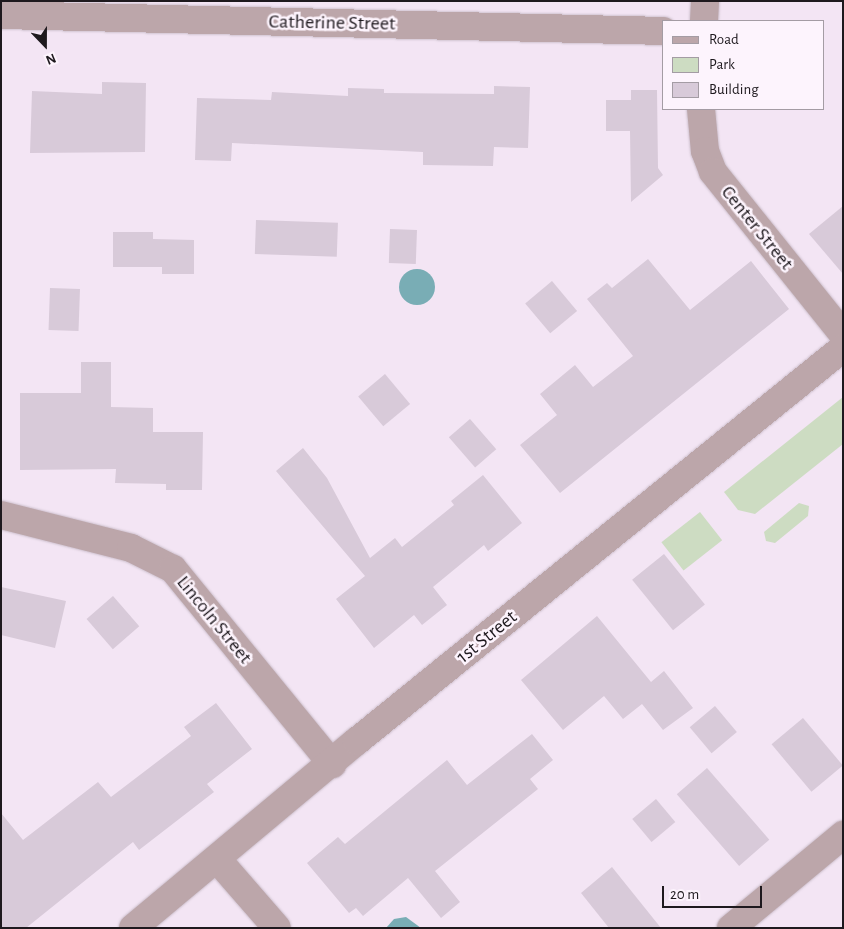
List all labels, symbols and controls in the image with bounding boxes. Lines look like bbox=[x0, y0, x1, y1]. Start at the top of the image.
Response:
street label: Catherine Street bbox=[268, 10, 396, 36]
north arrow bbox=[20, 20, 70, 70]
legend bbox=[662, 20, 824, 110]
text: Road bbox=[709, 32, 739, 47]
text: N bbox=[43, 51, 58, 67]
text: Park bbox=[709, 57, 735, 72]
text: Building bbox=[709, 82, 759, 97]
street label: Center Street bbox=[716, 181, 798, 275]
street label: Lincoln Street bbox=[171, 571, 257, 669]
street label: 1st Street bbox=[452, 605, 522, 669]
scale bar bbox=[664, 876, 764, 908]
text: 20 m bbox=[670, 887, 699, 902]

